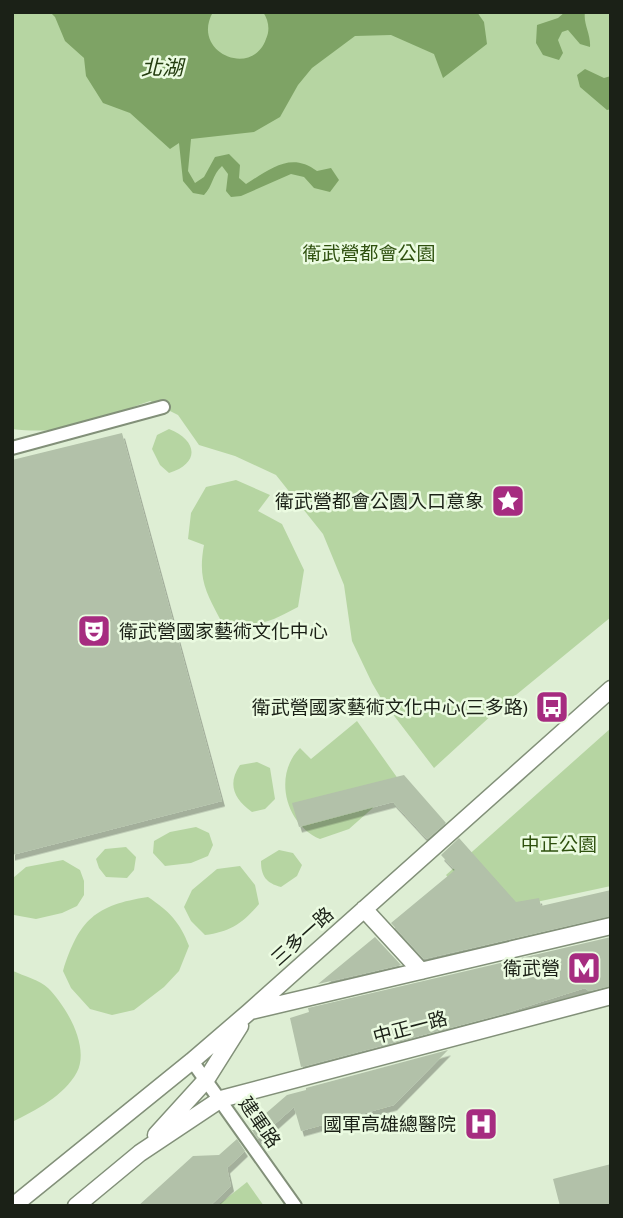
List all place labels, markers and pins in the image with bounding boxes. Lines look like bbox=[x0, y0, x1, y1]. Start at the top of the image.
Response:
place icon: 衛武營都會公園入口意象 bbox=[489, 482, 527, 520]
place label: 衛武營都會公園入口意象 bbox=[275, 488, 484, 514]
theatre icon: 衛武營國家藝術文化中心 bbox=[75, 612, 113, 650]
place label: 衛武營國家藝術文化中心 bbox=[119, 618, 328, 644]
bus stop icon: 衛武營國家藝術文化中心(三多路) bbox=[533, 688, 571, 726]
place label: 衛武營國家藝術文化中心(三多路) bbox=[252, 694, 528, 720]
metro station icon: 衛武營 bbox=[565, 949, 603, 987]
place label: 衛武營 bbox=[503, 955, 560, 981]
hospital icon: 國軍高雄總醫院 bbox=[462, 1105, 500, 1143]
place label: 國軍高雄總醫院 bbox=[323, 1111, 456, 1137]

